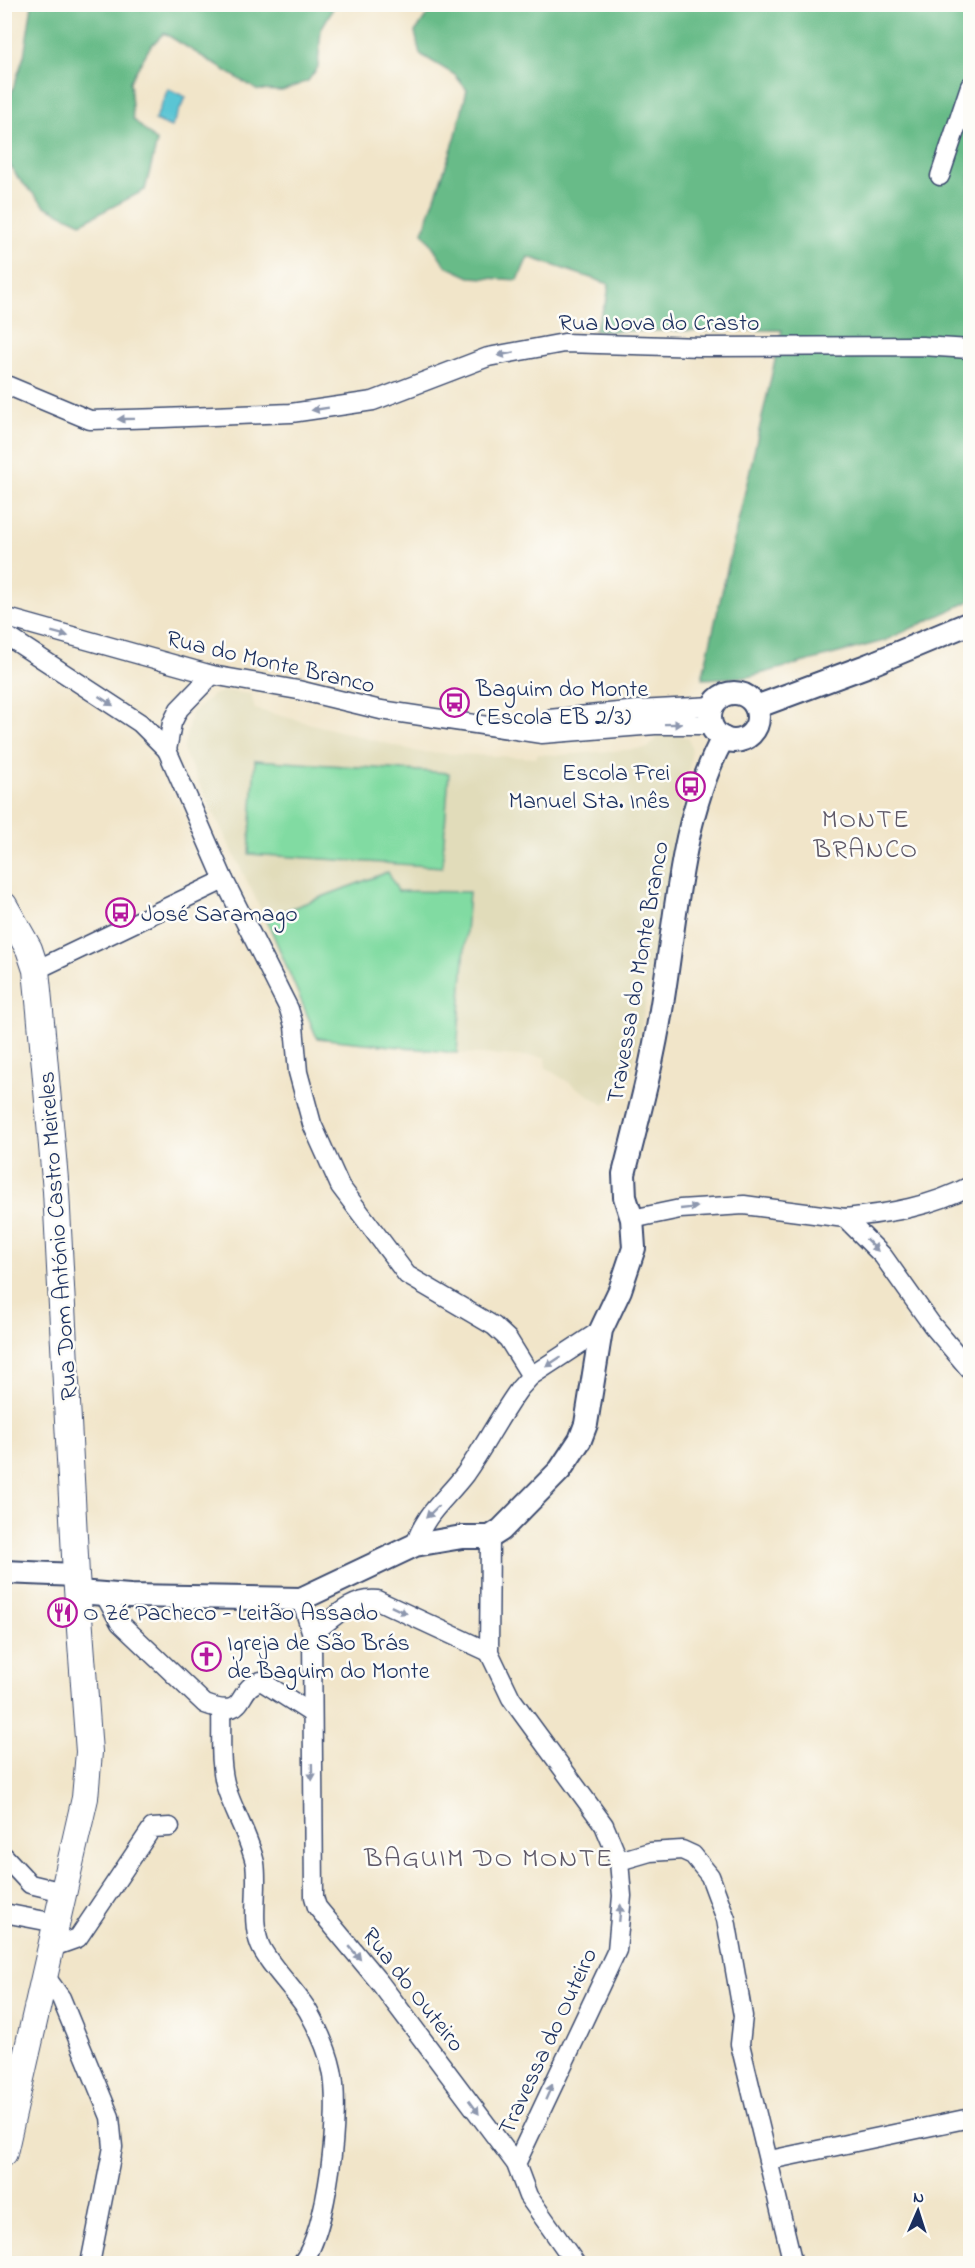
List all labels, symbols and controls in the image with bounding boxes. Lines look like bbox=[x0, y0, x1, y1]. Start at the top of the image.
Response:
street label: Rua Nova do Crasto bbox=[558, 307, 760, 342]
one-way arrow bbox=[497, 350, 516, 359]
one-way arrow bbox=[311, 404, 330, 413]
one-way arrow bbox=[116, 414, 135, 424]
street label: Rua do Monte Branco bbox=[163, 622, 378, 704]
one-way arrow bbox=[52, 630, 70, 639]
place label: Baguim do Monte (Escola EB 2/3) bbox=[475, 673, 648, 736]
bus stop icon: Baguim do Monte (Escola EB 2/3) bbox=[439, 686, 471, 718]
one-way arrow bbox=[98, 695, 114, 706]
one-way arrow bbox=[664, 719, 683, 729]
place label: Escola Frei Manuel Sta. Inês bbox=[508, 757, 670, 820]
bus stop icon: Escola Frei Manuel Sta. Inês bbox=[675, 770, 707, 802]
district label: MONTE BRANCO bbox=[812, 802, 919, 870]
street label: Travessa do Monte Branco bbox=[599, 839, 680, 1106]
bus stop icon: José Saramago bbox=[104, 897, 136, 929]
place label: José Saramago bbox=[141, 898, 298, 933]
street label: Rua Dom António Castro Meireles bbox=[31, 1070, 88, 1401]
one-way arrow bbox=[680, 1203, 699, 1213]
one-way arrow bbox=[864, 1237, 878, 1251]
one-way arrow bbox=[545, 1356, 561, 1368]
one-way arrow bbox=[425, 1505, 440, 1519]
restaurant icon: O Zé Pacheco - Leitão Assado bbox=[46, 1596, 78, 1628]
place label: O Zé Pacheco - Leitão Assado bbox=[83, 1597, 378, 1632]
one-way arrow bbox=[390, 1606, 407, 1615]
place label: Igreja de São Brás de Baguim do Monte bbox=[227, 1627, 430, 1690]
church icon: Igreja de São Brás de Baguim do Monte bbox=[190, 1640, 222, 1672]
one-way arrow bbox=[307, 1762, 317, 1781]
district label: BAGUIM DO MONTE bbox=[363, 1840, 614, 1879]
one-way arrow bbox=[615, 1903, 625, 1922]
street label: Rua do Outeiro bbox=[352, 1921, 472, 2061]
street label: Travessa do Outeiro bbox=[491, 1943, 608, 2141]
one-way arrow bbox=[349, 1945, 362, 1961]
one-way arrow bbox=[544, 2082, 554, 2100]
one-way arrow bbox=[468, 2100, 480, 2115]
north arrow bbox=[888, 2181, 948, 2241]
text: N bbox=[913, 2186, 925, 2210]

